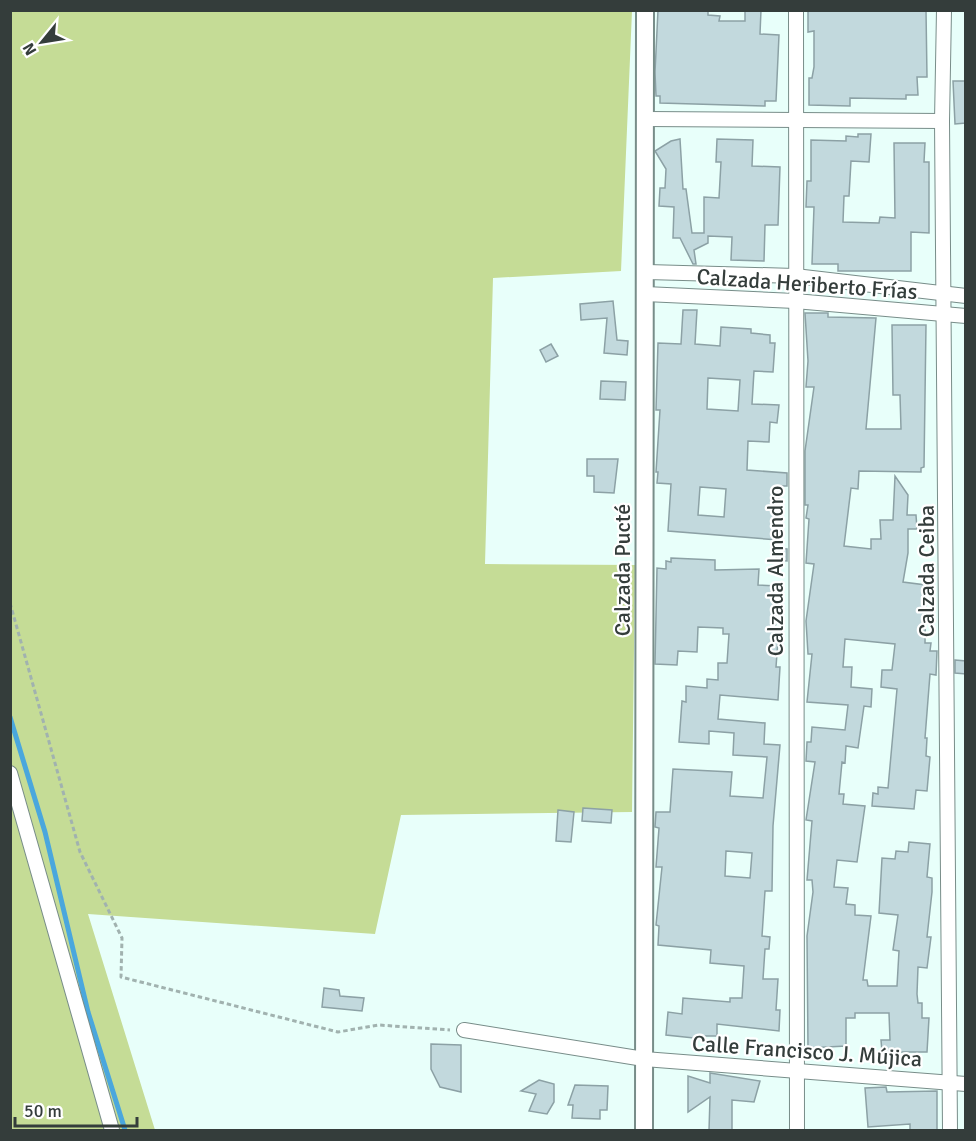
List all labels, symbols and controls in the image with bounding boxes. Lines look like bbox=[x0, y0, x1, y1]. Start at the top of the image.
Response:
north arrow bbox=[12, 12, 72, 72]
text: N bbox=[18, 39, 41, 59]
street label: Calzada Heriberto Frías bbox=[696, 263, 918, 305]
street label: Calzada Almendro bbox=[762, 486, 789, 656]
street label: Calzada Pucté bbox=[609, 504, 636, 636]
street label: Calzada Ceiba bbox=[913, 505, 940, 637]
street label: Calle Francisco J. Mújica bbox=[691, 1029, 923, 1073]
scale bar bbox=[15, 1090, 136, 1128]
text: 50 m bbox=[24, 1100, 62, 1122]

